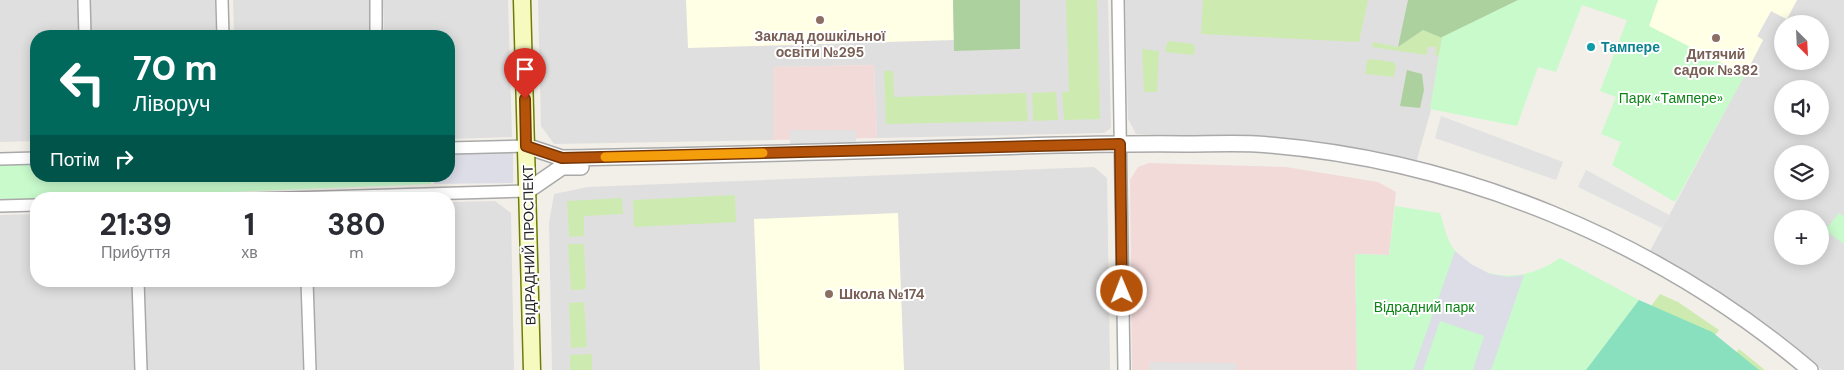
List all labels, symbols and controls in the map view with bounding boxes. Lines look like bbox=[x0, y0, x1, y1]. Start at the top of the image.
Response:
marker: Заклад дошкільної освіти №295 bbox=[814, 14, 826, 26]
north arrow bbox=[1774, 15, 1829, 70]
map controls bbox=[1774, 15, 1829, 265]
place label: Заклад дошкільної освіти №295 bbox=[754, 27, 887, 61]
marker: Дитячий садок №382 bbox=[1710, 32, 1722, 44]
place label: Тампере bbox=[1601, 38, 1660, 56]
marker: Тампере bbox=[1585, 41, 1597, 53]
text: 70 m bbox=[133, 45, 217, 91]
place label: Дитячий садок №382 bbox=[1674, 45, 1758, 79]
pin bbox=[504, 48, 546, 99]
icon: left bbox=[50, 50, 115, 115]
icon: arrive bbox=[511, 55, 539, 83]
button: sound bbox=[1774, 80, 1829, 135]
text: Ліворуч bbox=[133, 89, 210, 118]
park label: Парк «Тампере» bbox=[1619, 89, 1723, 107]
icon: right bbox=[110, 145, 138, 173]
button: layers bbox=[1774, 145, 1829, 200]
text: Потім bbox=[50, 147, 100, 172]
street label: ВІДРАДНИЙ ПРОСПЕКТ bbox=[519, 164, 539, 325]
text: 21:39 bbox=[100, 205, 172, 244]
text: 1 bbox=[244, 205, 255, 244]
text: 380 bbox=[327, 205, 385, 244]
button: + bbox=[1774, 210, 1829, 265]
text: Прибуття bbox=[101, 242, 170, 263]
text: хв bbox=[241, 242, 258, 263]
text: m bbox=[349, 242, 364, 263]
position arrow bbox=[1095, 264, 1147, 316]
place label: Школа №174 bbox=[839, 285, 925, 303]
marker: Школа №174 bbox=[823, 288, 835, 300]
park label: Відрадний парк bbox=[1374, 298, 1475, 316]

